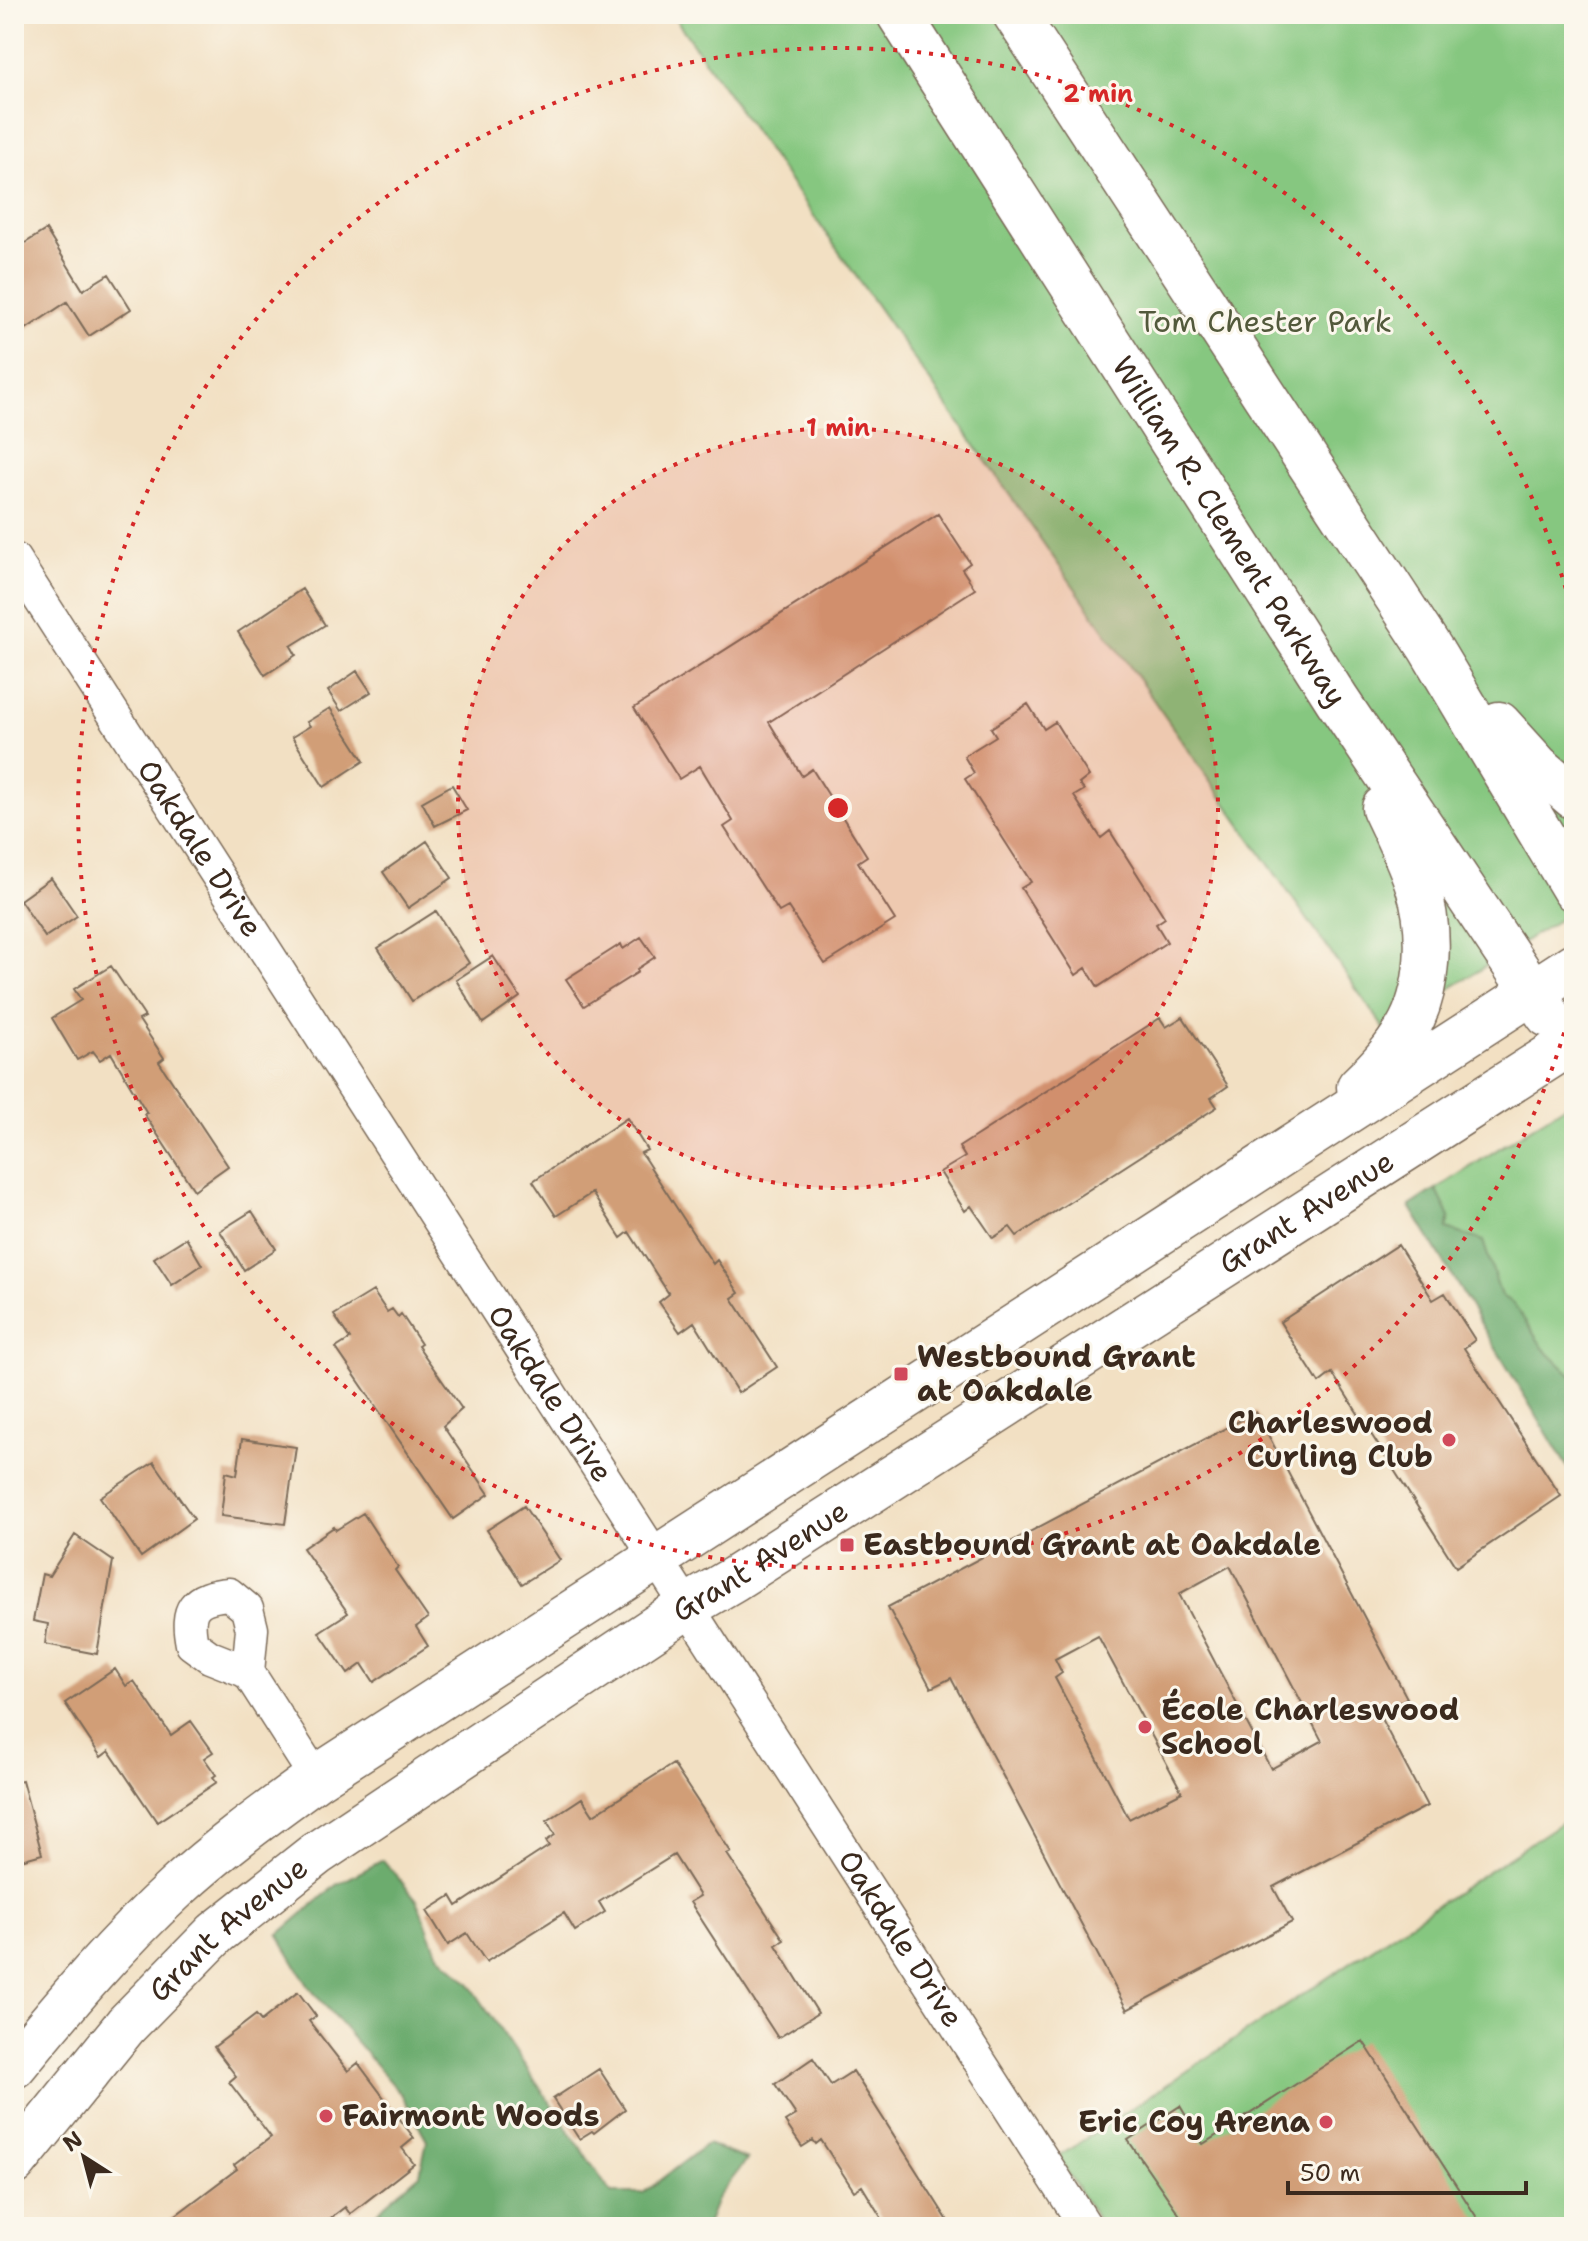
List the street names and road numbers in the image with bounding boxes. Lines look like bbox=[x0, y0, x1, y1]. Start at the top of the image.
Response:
street label: William R. Clement Parkway bbox=[1103, 348, 1357, 714]
street label: Oakdale Drive bbox=[128, 751, 273, 945]
street label: Grant Avenue bbox=[1210, 1141, 1402, 1283]
street label: Oakdale Drive bbox=[478, 1297, 623, 1490]
street label: Grant Avenue bbox=[664, 1490, 856, 1631]
street label: Oakdale Drive bbox=[829, 1842, 973, 2035]
street label: Grant Avenue bbox=[139, 1847, 316, 2011]

